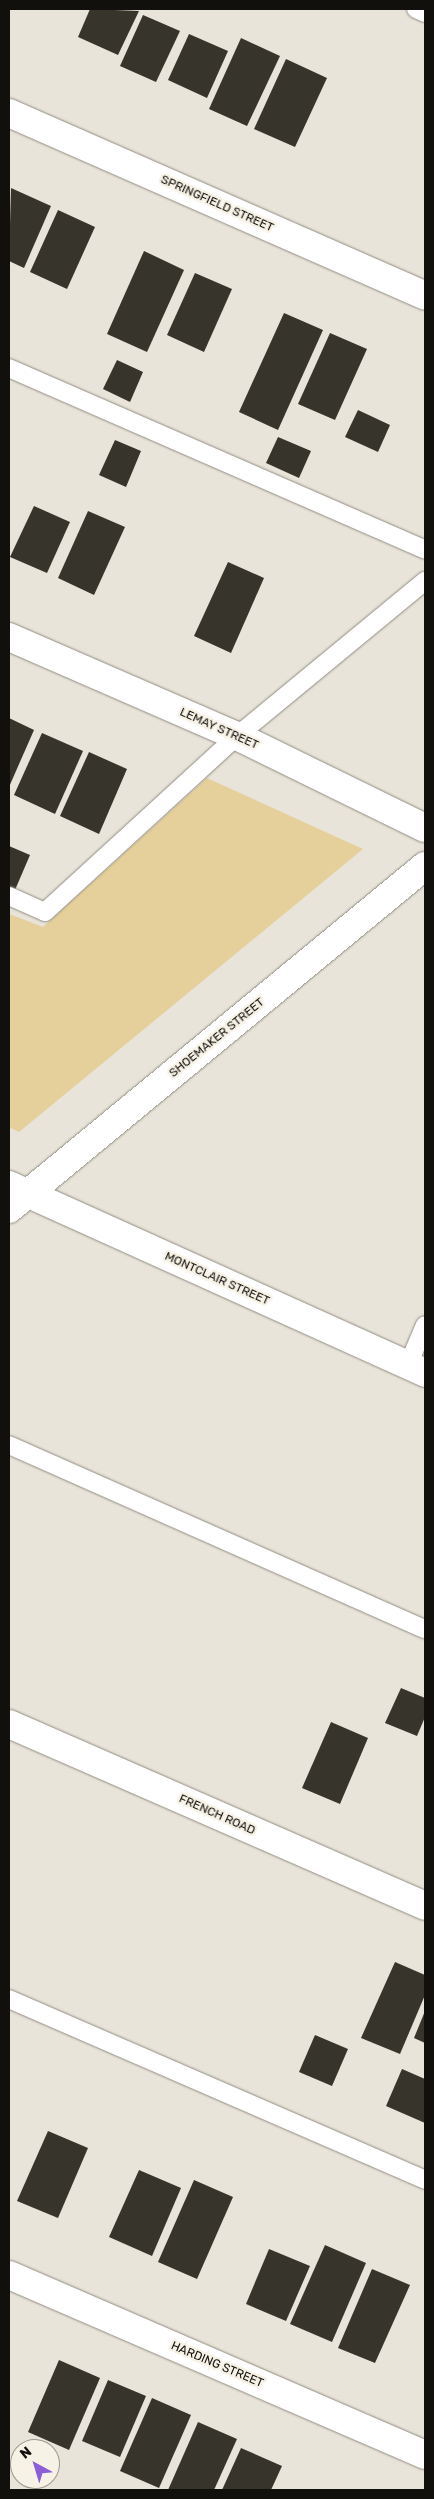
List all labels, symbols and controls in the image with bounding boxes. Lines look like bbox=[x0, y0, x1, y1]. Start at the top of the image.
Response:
street label: SPRINGFIELD STREET bbox=[158, 173, 276, 235]
street label: LEMAY STREET bbox=[177, 705, 261, 753]
street label: SHOEMAKER STREET bbox=[167, 995, 267, 1081]
street label: MONTCLAIR STREET bbox=[162, 1249, 272, 1309]
street label: FRENCH ROAD bbox=[177, 1792, 257, 1838]
street label: HARDING STREET bbox=[169, 2339, 265, 2391]
north arrow bbox=[10, 2439, 60, 2489]
text: N bbox=[17, 2443, 35, 2463]

